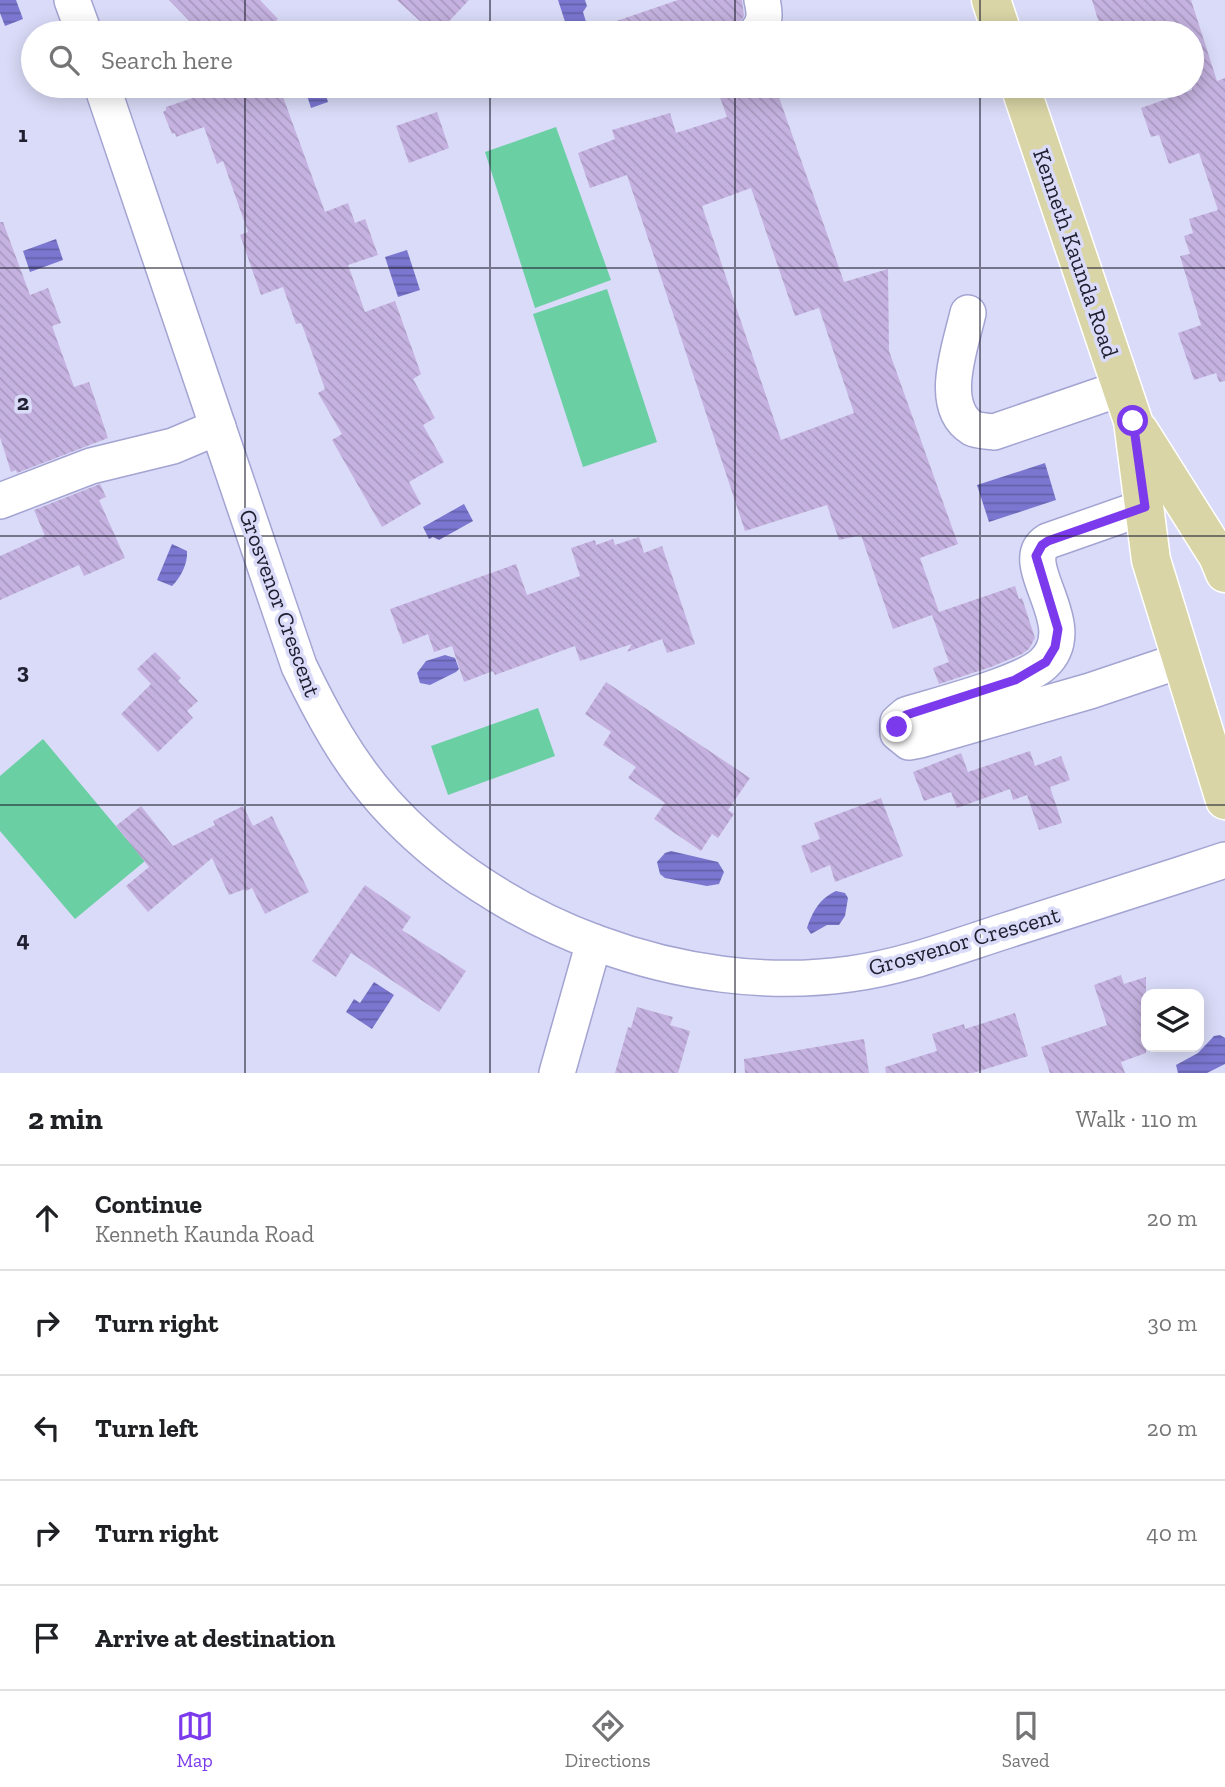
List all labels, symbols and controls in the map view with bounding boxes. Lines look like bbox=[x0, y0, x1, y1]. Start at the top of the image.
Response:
search box bbox=[21, 21, 1204, 98]
icon: search bbox=[45, 41, 83, 79]
text: Search here bbox=[101, 44, 233, 76]
text: 1 bbox=[18, 120, 28, 148]
street label: Kenneth Kaunda Road bbox=[1027, 145, 1125, 361]
text: 2 bbox=[17, 388, 29, 416]
route start bbox=[1117, 405, 1148, 436]
street label: Grosvenor Crescent bbox=[233, 505, 327, 701]
text: 3 bbox=[17, 657, 29, 685]
route end bbox=[881, 711, 912, 742]
street label: Grosvenor Crescent bbox=[865, 900, 1063, 982]
text: 4 bbox=[16, 925, 30, 953]
map controls bbox=[1141, 989, 1204, 1052]
button: layers bbox=[1141, 989, 1204, 1052]
text: 2 min bbox=[28, 1101, 103, 1137]
text: Walk · 110 m bbox=[1076, 1105, 1197, 1133]
text: Continue bbox=[95, 1188, 202, 1220]
icon: ahead bbox=[28, 1199, 66, 1237]
text: 20 m bbox=[1147, 1204, 1197, 1232]
text: Kenneth Kaunda Road bbox=[95, 1220, 314, 1248]
icon: right bbox=[28, 1304, 66, 1342]
text: Turn right bbox=[95, 1307, 218, 1339]
text: 30 m bbox=[1147, 1309, 1197, 1337]
icon: left bbox=[28, 1409, 66, 1447]
text: Turn left bbox=[95, 1412, 198, 1444]
text: 20 m bbox=[1147, 1414, 1197, 1442]
icon: right bbox=[28, 1514, 66, 1552]
text: Turn right bbox=[95, 1517, 218, 1549]
text: 40 m bbox=[1146, 1519, 1197, 1547]
icon: arrive bbox=[28, 1619, 66, 1657]
text: Arrive at destination bbox=[95, 1622, 335, 1654]
tab: Map bbox=[176, 1707, 214, 1772]
tab: Directions bbox=[565, 1707, 651, 1772]
tab: Saved bbox=[1002, 1707, 1049, 1772]

